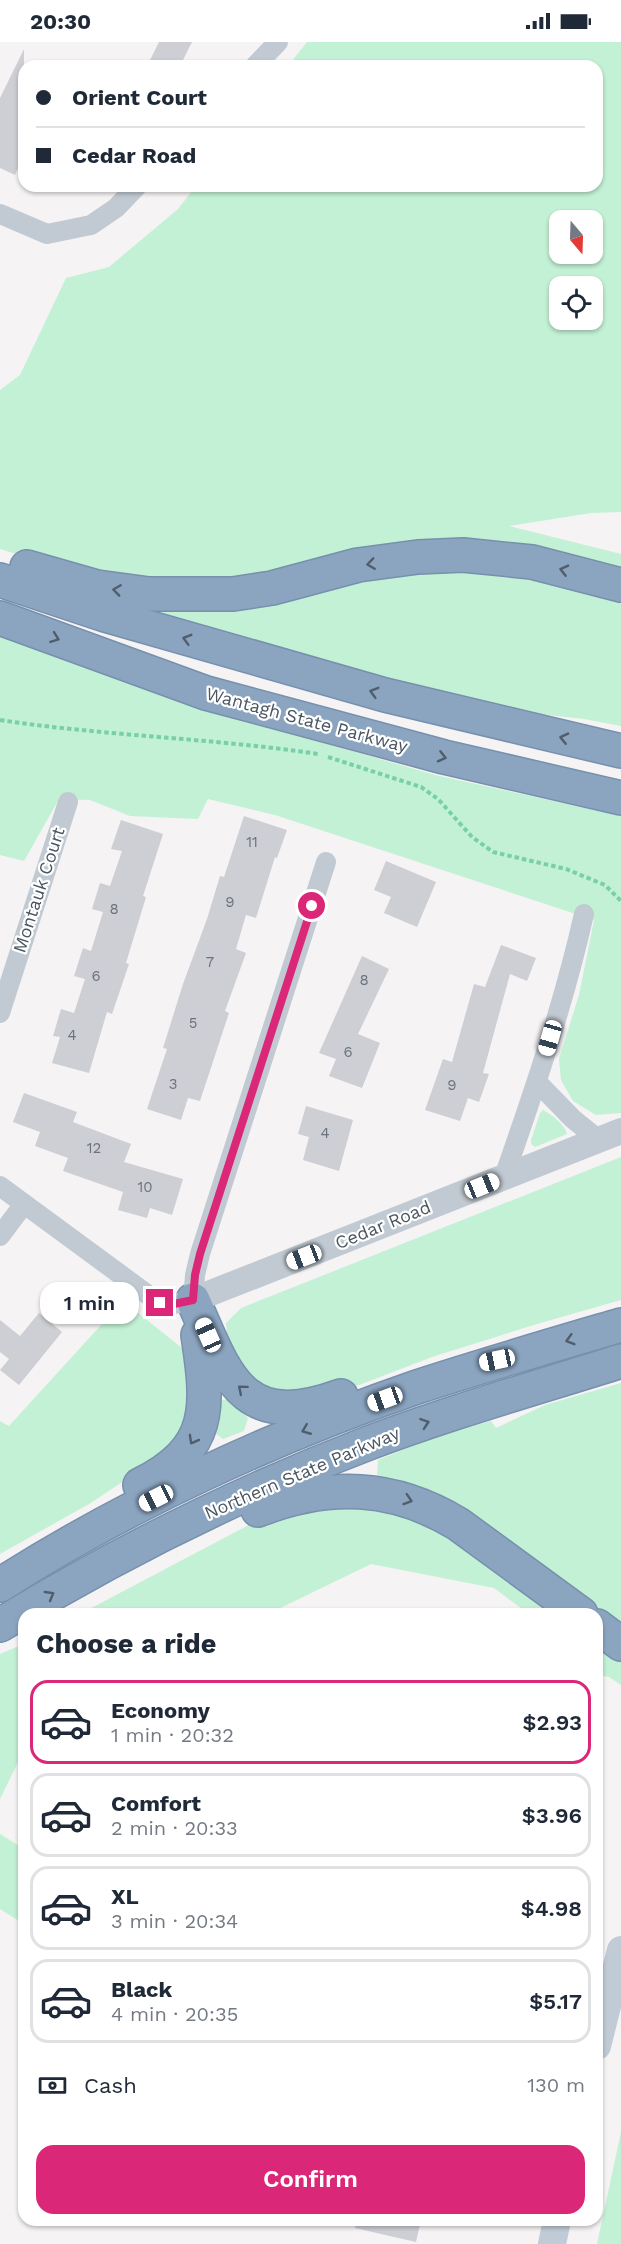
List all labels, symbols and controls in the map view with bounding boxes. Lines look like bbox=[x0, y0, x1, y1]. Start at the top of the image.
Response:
text: 20:30 bbox=[30, 9, 91, 34]
text: Orient Court bbox=[72, 85, 207, 110]
text: Cedar Road bbox=[72, 143, 196, 168]
north arrow bbox=[549, 210, 603, 264]
map controls bbox=[549, 210, 603, 330]
button: locate bbox=[549, 276, 603, 330]
one-way arrow bbox=[367, 557, 376, 569]
one-way arrow bbox=[559, 565, 569, 578]
one-way arrow bbox=[112, 585, 121, 597]
one-way arrow bbox=[49, 631, 60, 644]
one-way arrow bbox=[182, 634, 193, 646]
street label: Wantagh State Parkway bbox=[204, 682, 411, 757]
one-way arrow bbox=[370, 687, 380, 699]
one-way arrow bbox=[559, 732, 569, 745]
one-way arrow bbox=[437, 749, 447, 762]
street label: Montauk Court bbox=[8, 824, 69, 955]
house number: 11 bbox=[246, 833, 258, 851]
route start bbox=[298, 892, 325, 919]
house number: 9 bbox=[225, 893, 235, 911]
house number: 8 bbox=[109, 900, 119, 918]
house number: 7 bbox=[206, 953, 214, 971]
house number: 6 bbox=[91, 967, 101, 985]
house number: 8 bbox=[359, 971, 369, 989]
house number: 5 bbox=[189, 1014, 197, 1032]
car bbox=[536, 1018, 564, 1058]
house number: 4 bbox=[67, 1026, 77, 1044]
house number: 6 bbox=[343, 1043, 353, 1061]
house number: 3 bbox=[169, 1075, 177, 1093]
house number: 9 bbox=[447, 1076, 457, 1094]
house number: 4 bbox=[320, 1124, 330, 1142]
house number: 12 bbox=[87, 1139, 101, 1157]
car bbox=[462, 1171, 502, 1201]
house number: 10 bbox=[137, 1178, 153, 1196]
street label: Cedar Road bbox=[332, 1196, 434, 1253]
car bbox=[284, 1242, 324, 1272]
callout: 1 min bbox=[40, 1282, 139, 1324]
route end bbox=[146, 1289, 173, 1316]
text: 1 min bbox=[64, 1291, 115, 1315]
car bbox=[192, 1315, 224, 1355]
one-way arrow bbox=[565, 1333, 576, 1345]
car bbox=[478, 1347, 516, 1373]
car bbox=[365, 1384, 405, 1414]
one-way arrow bbox=[238, 1385, 249, 1396]
one-way arrow bbox=[419, 1418, 430, 1430]
street label: Northern State Parkway bbox=[201, 1422, 403, 1523]
one-way arrow bbox=[301, 1423, 312, 1435]
one-way arrow bbox=[189, 1434, 200, 1444]
car bbox=[136, 1482, 176, 1514]
one-way arrow bbox=[402, 1493, 413, 1506]
one-way arrow bbox=[44, 1590, 54, 1602]
text: Choose a ride bbox=[36, 1628, 216, 1660]
icon: car bbox=[39, 1695, 93, 1749]
text: Economy bbox=[111, 1698, 210, 1723]
text: $2.93 bbox=[523, 1710, 582, 1735]
text: 1 min · 20:32 bbox=[111, 1723, 234, 1747]
icon: car bbox=[39, 1788, 93, 1842]
text: Comfort bbox=[111, 1791, 201, 1816]
text: $3.96 bbox=[522, 1803, 582, 1828]
text: 2 min · 20:33 bbox=[111, 1816, 238, 1840]
icon: car bbox=[39, 1881, 93, 1935]
text: XL bbox=[111, 1884, 139, 1909]
text: $4.98 bbox=[521, 1896, 582, 1921]
text: 3 min · 20:34 bbox=[111, 1909, 238, 1933]
icon: car bbox=[39, 1974, 93, 2028]
text: Black bbox=[111, 1977, 172, 2002]
text: $5.17 bbox=[529, 1989, 582, 2014]
text: 4 min · 20:35 bbox=[111, 2002, 238, 2026]
icon: cash bbox=[36, 2069, 69, 2102]
text: Cash bbox=[84, 2073, 137, 2098]
text: 130 m bbox=[527, 2073, 585, 2097]
button: Confirm bbox=[36, 2145, 585, 2214]

